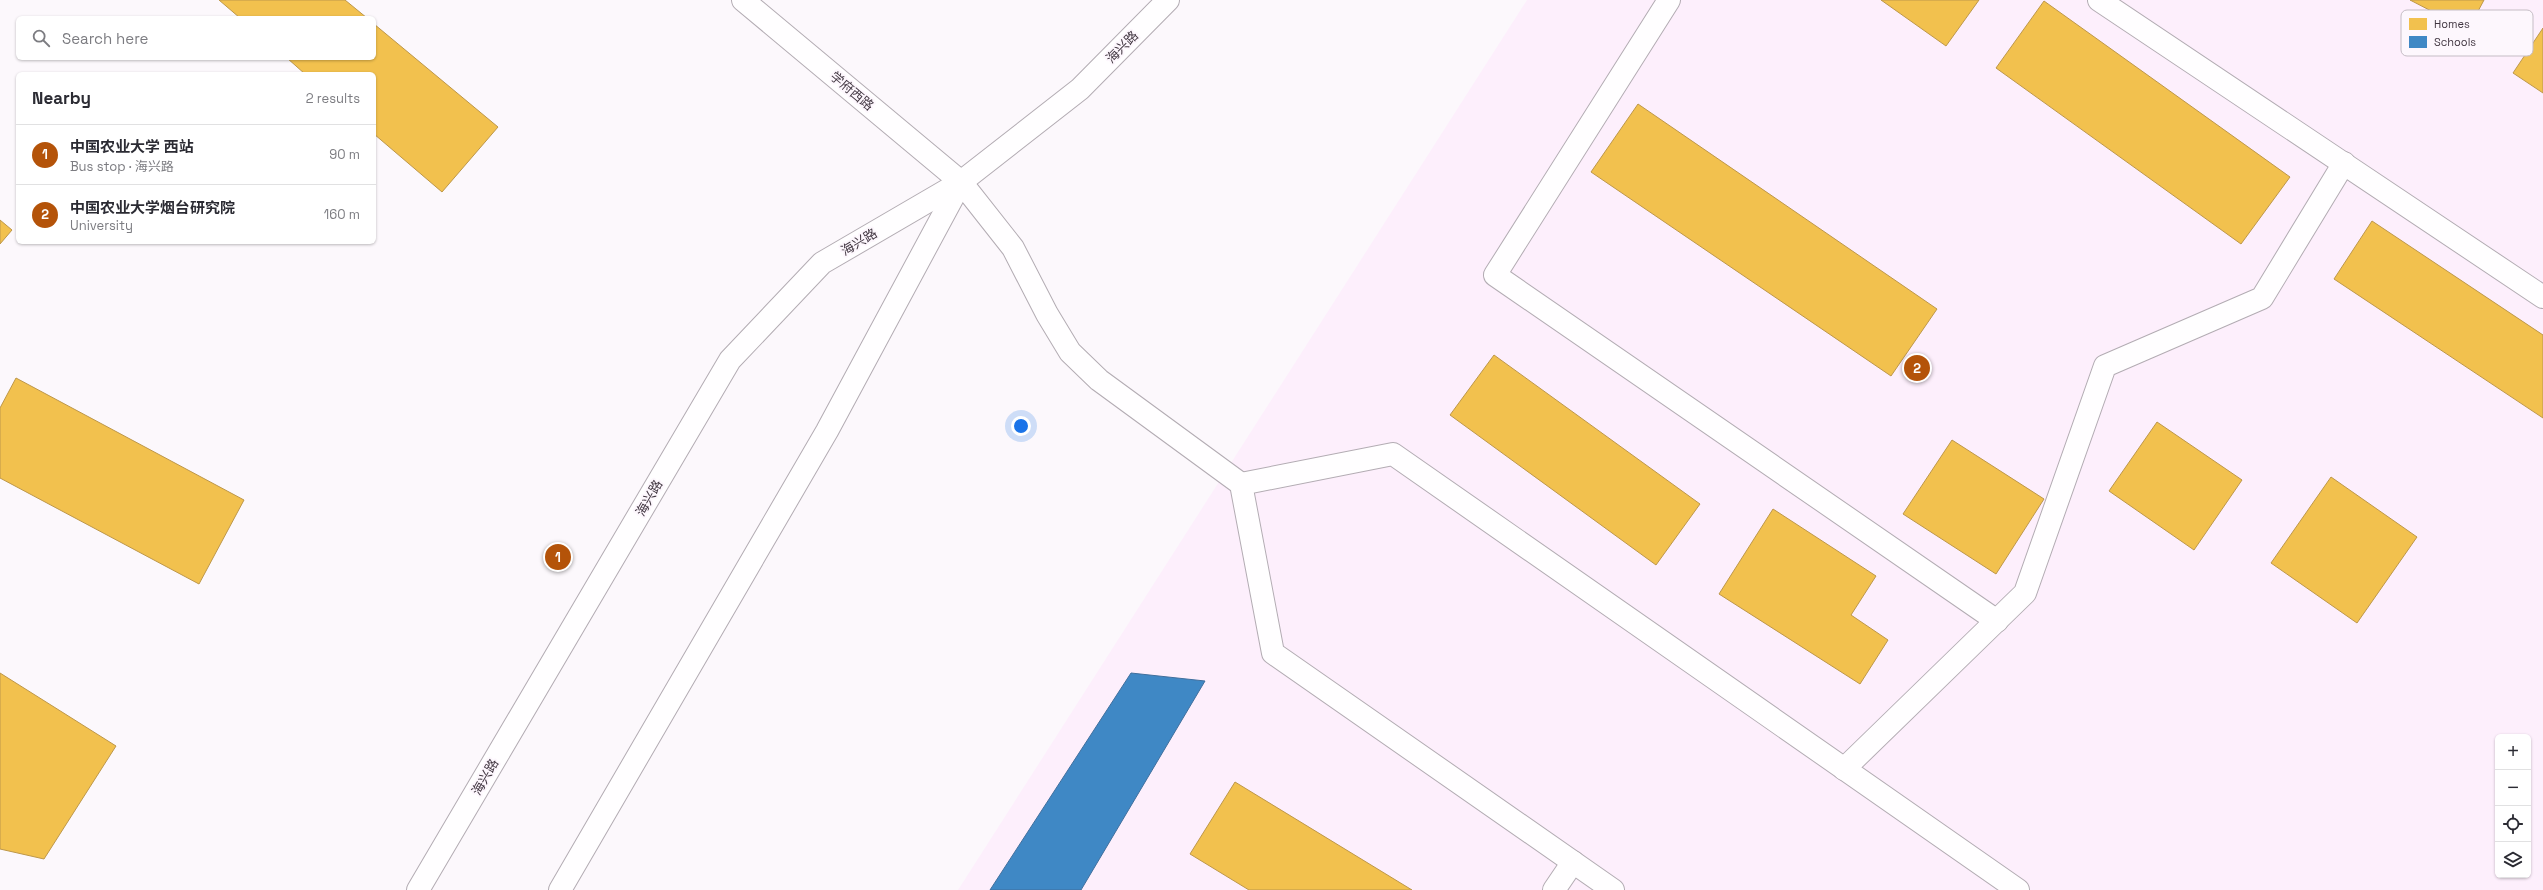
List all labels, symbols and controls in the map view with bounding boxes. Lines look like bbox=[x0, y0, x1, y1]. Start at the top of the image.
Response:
legend bbox=[2401, 10, 2533, 56]
search box bbox=[16, 16, 376, 60]
text: Homes bbox=[2434, 17, 2470, 31]
icon: search bbox=[30, 27, 52, 49]
street label: 海兴路 bbox=[1102, 27, 1142, 67]
text: Search here bbox=[62, 29, 148, 48]
text: Schools bbox=[2434, 35, 2476, 49]
street label: 学府西路 bbox=[827, 68, 877, 114]
text: Nearby bbox=[32, 87, 91, 109]
text: 2 results bbox=[306, 90, 360, 107]
text: 中国农业大学 西站 bbox=[70, 137, 194, 156]
text: 1 bbox=[42, 146, 48, 163]
text: 90 m bbox=[329, 146, 360, 163]
text: Bus stop · 海兴路 bbox=[70, 158, 174, 175]
text: 中国农业大学烟台研究院 bbox=[70, 198, 235, 217]
text: 2 bbox=[41, 206, 49, 223]
text: 160 m bbox=[324, 206, 360, 223]
text: University bbox=[70, 217, 133, 234]
street label: 海兴路 bbox=[838, 225, 880, 259]
pin: 2 bbox=[1904, 353, 1930, 383]
your location bbox=[1011, 416, 1031, 436]
street label: 海兴路 bbox=[632, 477, 666, 519]
pin: 1 bbox=[545, 542, 571, 572]
map controls bbox=[2495, 734, 2531, 878]
button: + bbox=[2495, 734, 2531, 770]
street label: 海兴路 bbox=[468, 756, 502, 798]
button: − bbox=[2495, 770, 2531, 806]
button: locate bbox=[2495, 806, 2531, 842]
button: layers bbox=[2495, 842, 2531, 878]

